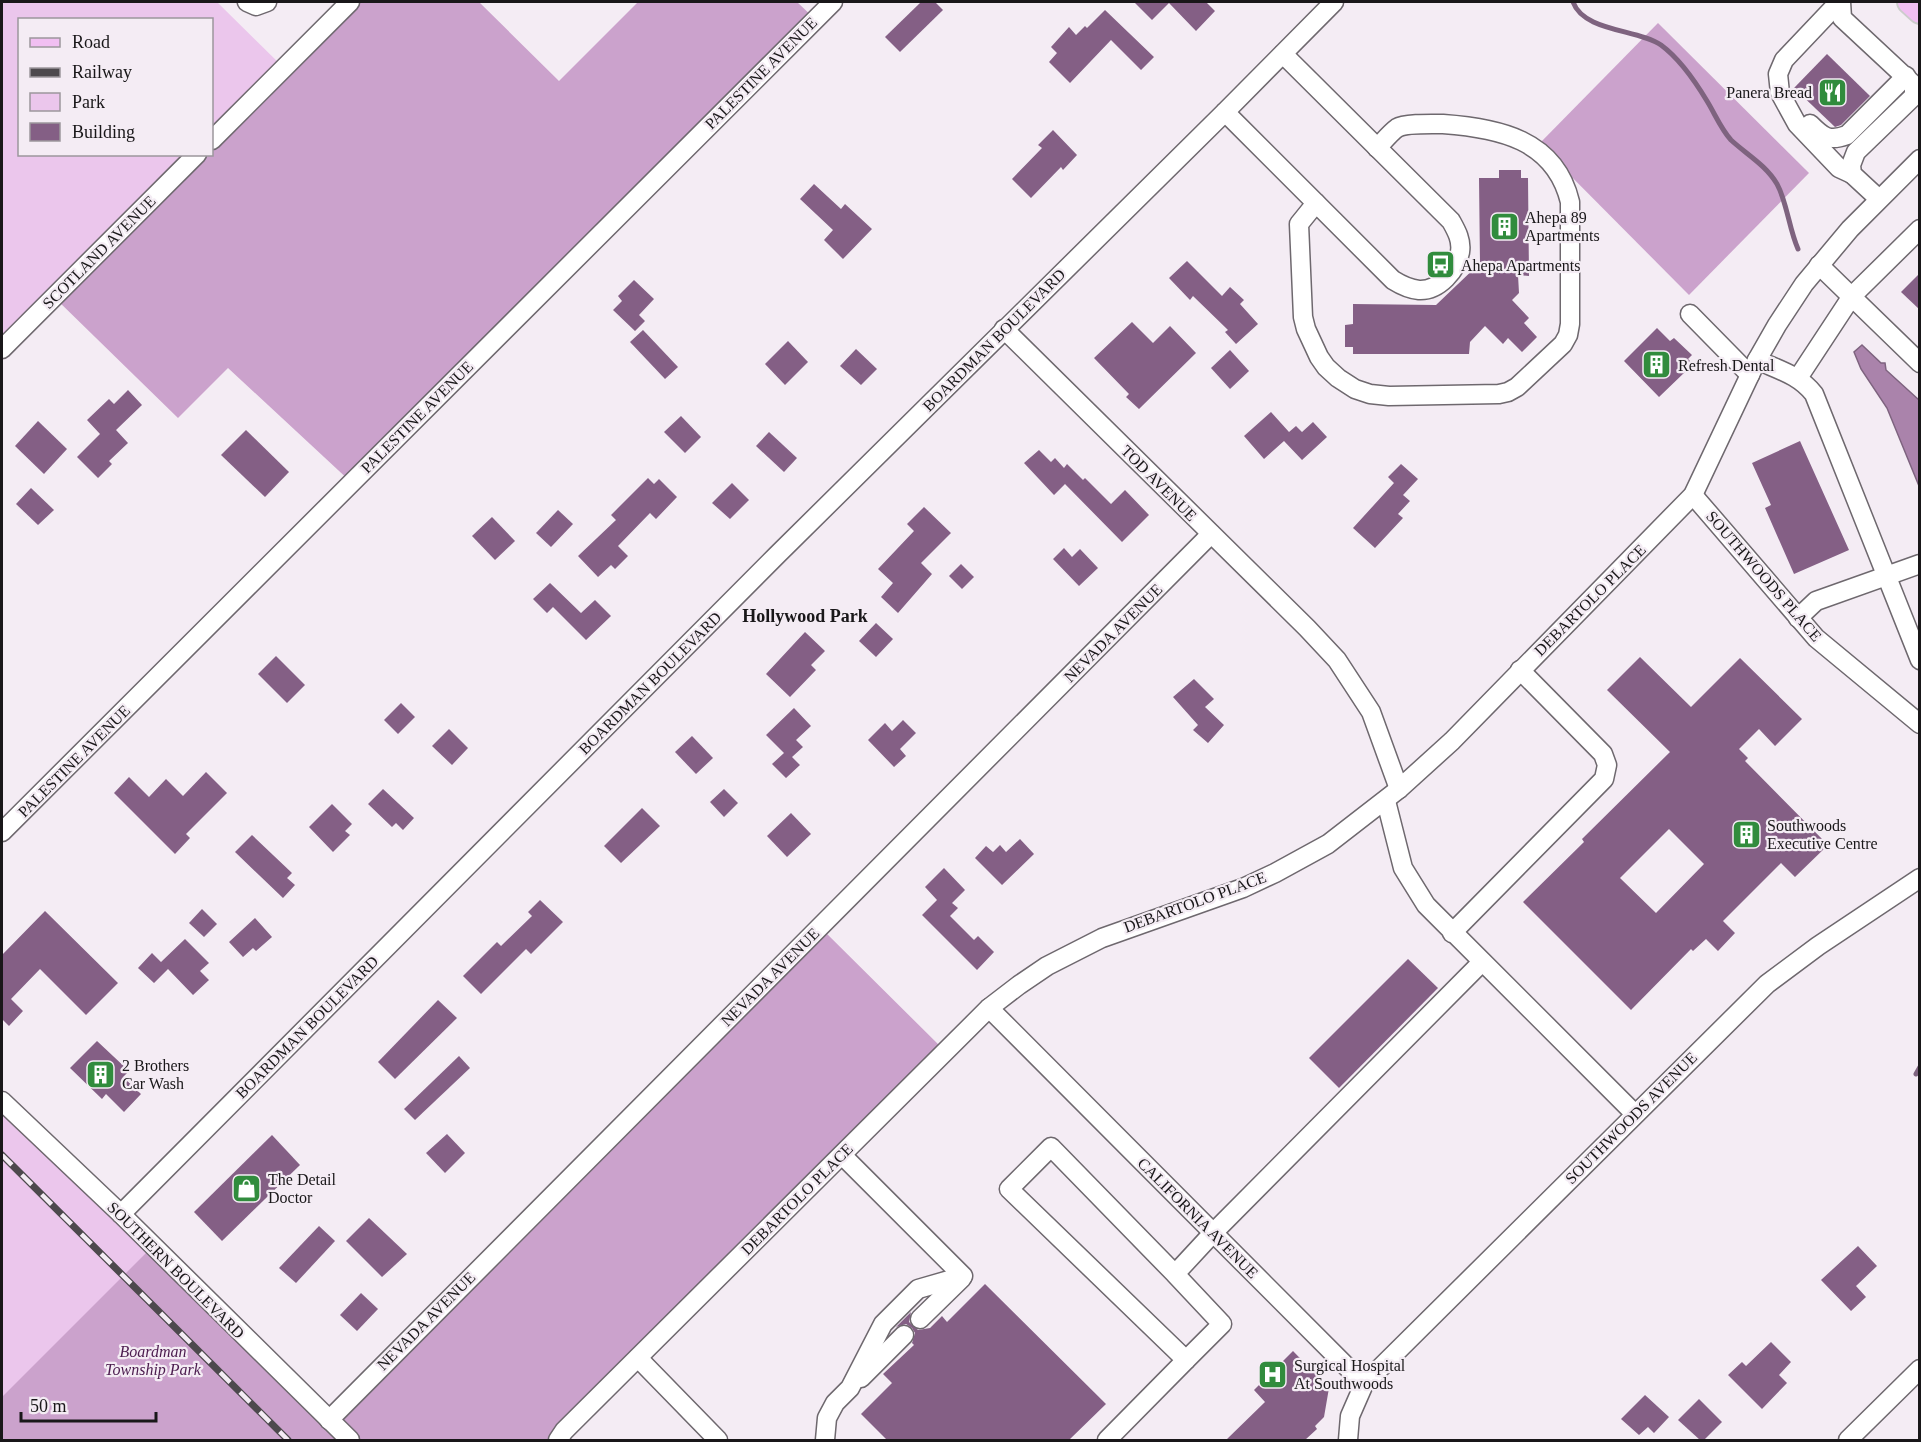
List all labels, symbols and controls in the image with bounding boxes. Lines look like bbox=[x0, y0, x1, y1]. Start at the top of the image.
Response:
street label: PALESTINE AVENUE bbox=[702, 14, 820, 132]
legend bbox=[18, 18, 213, 156]
text: Road bbox=[72, 32, 110, 52]
text: Railway bbox=[72, 62, 132, 82]
restaurant icon: Panera Bread bbox=[1817, 76, 1849, 108]
place label: Panera Bread bbox=[1726, 84, 1812, 101]
text: Park bbox=[72, 92, 105, 112]
text: Building bbox=[72, 122, 135, 142]
street label: SCOTLAND AVENUE bbox=[39, 192, 159, 312]
place label: Ahepa 89 Apartments bbox=[1525, 209, 1600, 245]
building icon: Ahepa 89 Apartments bbox=[1488, 210, 1520, 242]
bus stop icon: Ahepa Apartments bbox=[1424, 249, 1456, 281]
place label: Ahepa Apartments bbox=[1461, 257, 1581, 275]
street label: BOARDMAN BOULEVARD bbox=[919, 265, 1069, 415]
building icon: Refresh Dental bbox=[1641, 349, 1673, 381]
place label: Refresh Dental bbox=[1678, 357, 1775, 374]
street label: PALESTINE AVENUE bbox=[358, 358, 476, 476]
street label: TOD AVENUE bbox=[1118, 442, 1200, 524]
street label: SOUTHWOODS PLACE bbox=[1703, 508, 1825, 644]
street label: DEBARTOLO PLACE bbox=[1531, 541, 1649, 659]
street label: NEVADA AVENUE bbox=[1061, 581, 1165, 685]
district label: Hollywood Park bbox=[742, 606, 868, 626]
street label: BOARDMAN BOULEVARD bbox=[575, 608, 725, 758]
street label: PALESTINE AVENUE bbox=[15, 702, 133, 820]
place label: Southwoods Executive Centre bbox=[1767, 817, 1878, 852]
building icon: Southwoods Executive Centre bbox=[1730, 818, 1762, 850]
street label: DEBARTOLO PLACE bbox=[1121, 868, 1269, 936]
street label: NEVADA AVENUE bbox=[718, 925, 822, 1029]
street label: BOARDMAN BOULEVARD bbox=[232, 952, 382, 1102]
street label: SOUTHWOODS AVENUE bbox=[1562, 1049, 1700, 1187]
place label: 2 Brothers Car Wash bbox=[122, 1057, 189, 1092]
building icon: 2 Brothers Car Wash bbox=[85, 1058, 117, 1090]
street label: DEBARTOLO PLACE bbox=[738, 1140, 856, 1258]
street label: CALIFORNIA AVENUE bbox=[1134, 1154, 1262, 1282]
place label: The Detail Doctor bbox=[268, 1171, 337, 1206]
shop icon: The Detail Doctor bbox=[231, 1172, 263, 1204]
street label: SOUTHERN BOULEVARD bbox=[104, 1198, 248, 1342]
street label: NEVADA AVENUE bbox=[374, 1269, 478, 1373]
park label: Boardman Township Park bbox=[105, 1343, 202, 1379]
place label: Surgical Hospital At Southwoods bbox=[1294, 1357, 1406, 1392]
hospital icon: Surgical Hospital At Southwoods bbox=[1257, 1358, 1289, 1390]
scale bar bbox=[21, 1385, 156, 1423]
text: 50 m bbox=[30, 1396, 67, 1416]

